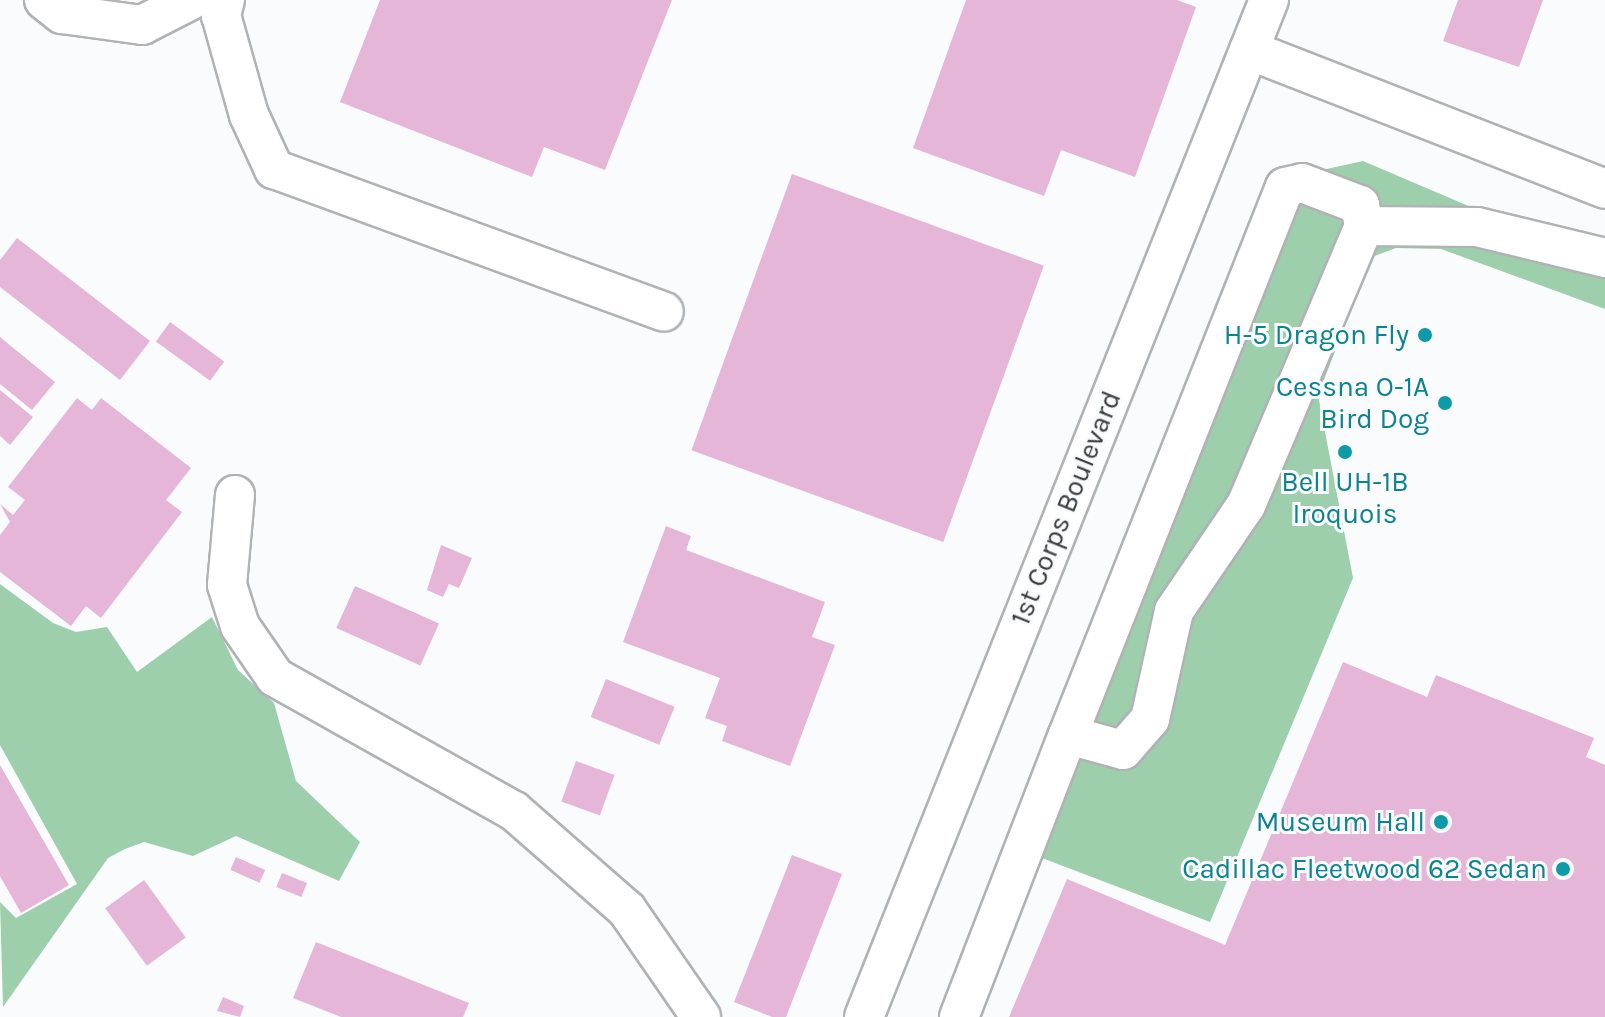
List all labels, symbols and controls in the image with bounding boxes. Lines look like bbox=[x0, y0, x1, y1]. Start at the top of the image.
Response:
place label: H-5 Dragon Fly bbox=[1224, 318, 1409, 352]
marker: H-5 Dragon Fly bbox=[1416, 326, 1434, 344]
place label: Cessna O-1A Bird Dog bbox=[1276, 370, 1429, 436]
street label: 1st Corps Boulevard bbox=[1004, 386, 1128, 630]
marker: Cessna O-1A Bird Dog bbox=[1436, 394, 1454, 412]
marker: Bell UH-1B Iroquois bbox=[1336, 443, 1354, 461]
place label: Bell UH-1B Iroquois bbox=[1281, 465, 1409, 531]
place label: Museum Hall bbox=[1256, 805, 1425, 839]
marker: Museum Hall bbox=[1432, 813, 1450, 831]
place label: Cadillac Fleetwood 62 Sedan bbox=[1182, 852, 1547, 886]
marker: Cadillac Fleetwood 62 Sedan bbox=[1554, 860, 1572, 878]

